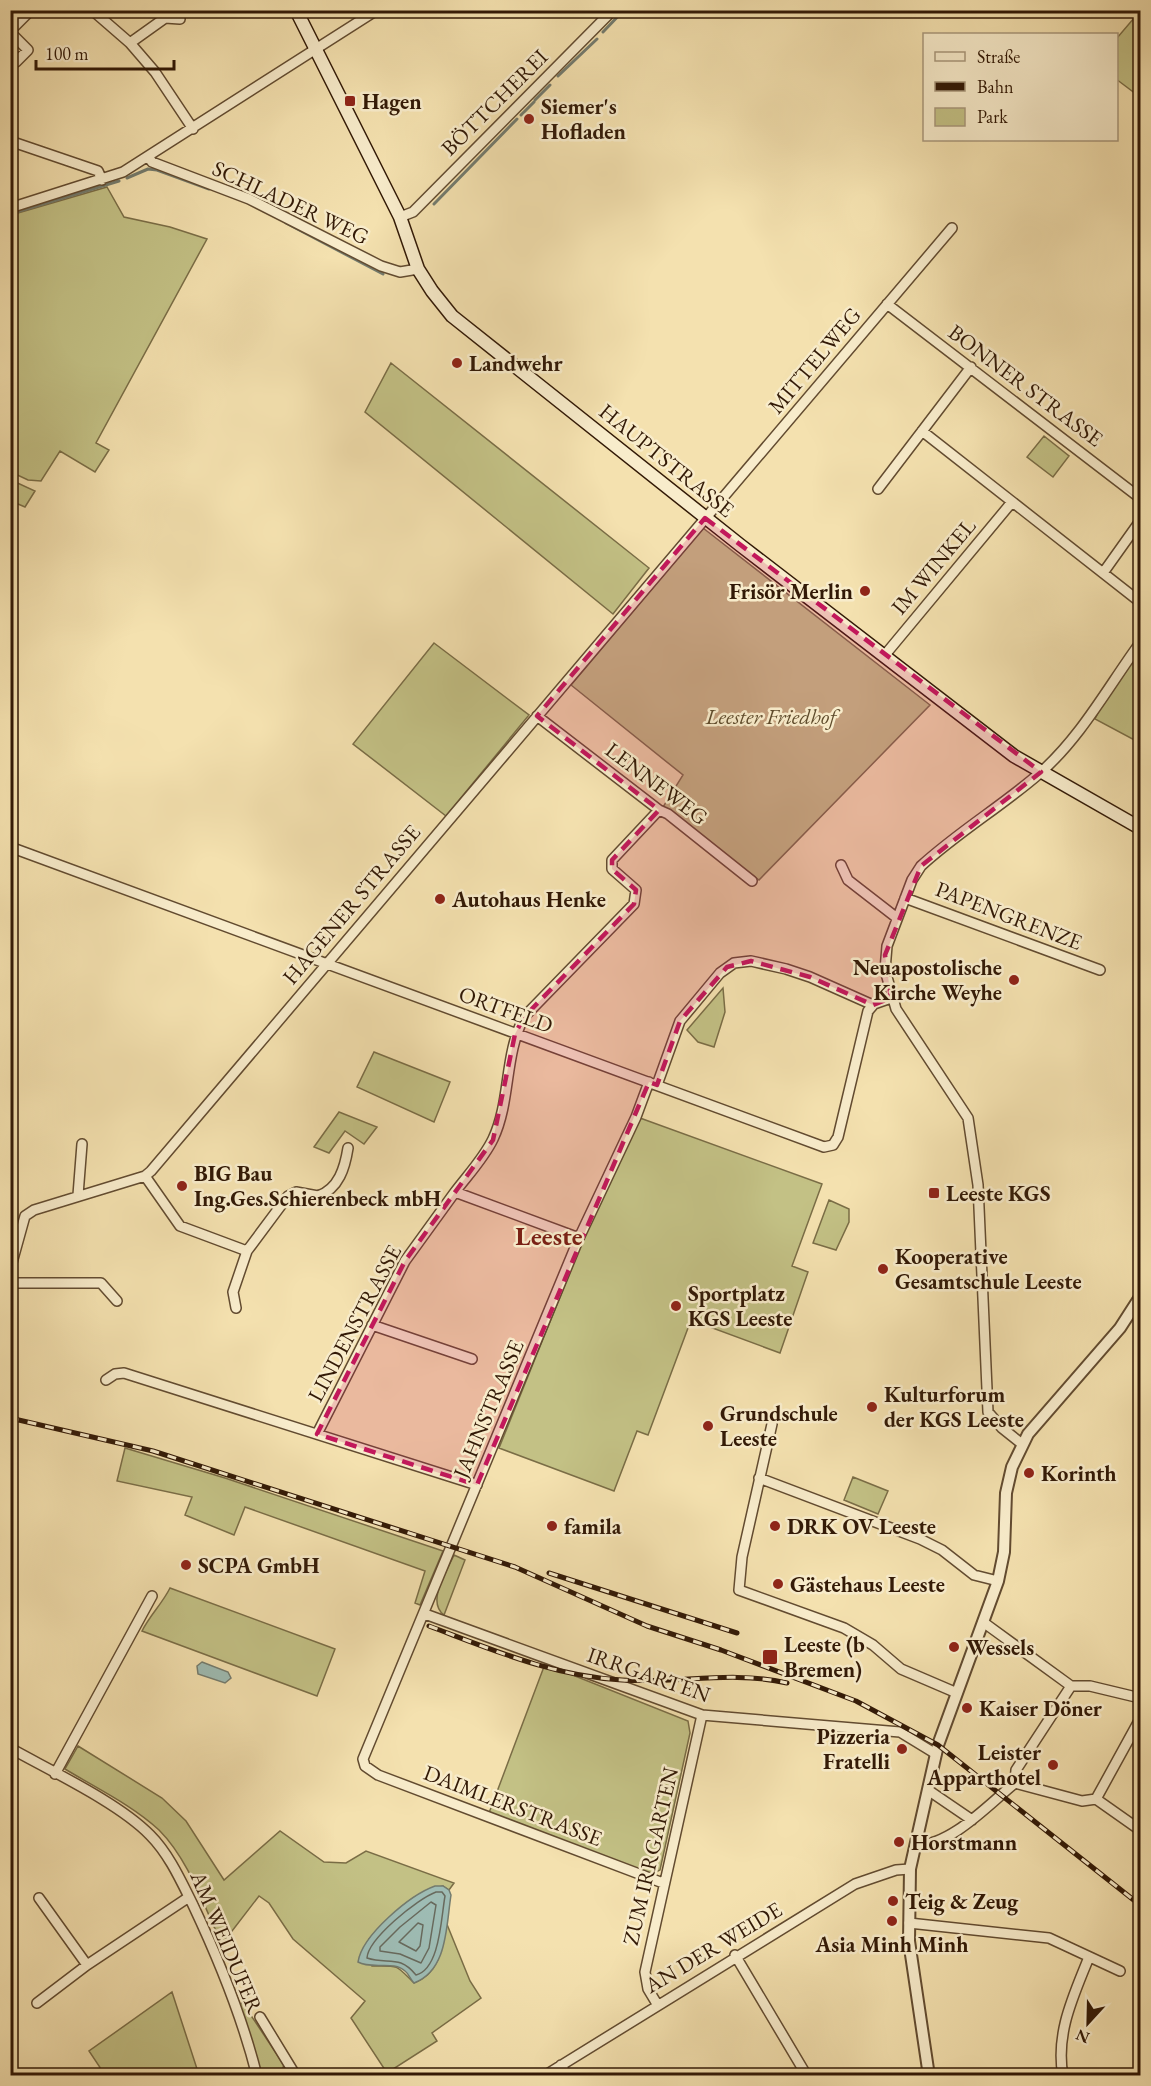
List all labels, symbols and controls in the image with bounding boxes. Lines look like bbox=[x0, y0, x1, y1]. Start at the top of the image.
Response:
scale bar bbox=[36, 33, 174, 71]
legend bbox=[923, 33, 1118, 141]
text: 100 m bbox=[45, 42, 89, 65]
street label: BÖTTCHEREI bbox=[435, 42, 554, 162]
text: Straße bbox=[977, 45, 1020, 68]
text: Bahn bbox=[977, 75, 1014, 98]
place label: Hagen bbox=[362, 87, 422, 116]
place label: Siemer's Hofladen bbox=[541, 92, 627, 146]
marker: Hagen bbox=[343, 94, 357, 108]
text: Park bbox=[977, 105, 1008, 128]
marker: Siemer's Hofladen bbox=[522, 112, 536, 126]
street label: SCHLADER WEG bbox=[208, 154, 374, 251]
street label: MITTELWEG bbox=[761, 301, 867, 420]
street label: BONNER STRASSE bbox=[942, 318, 1109, 453]
place label: Landwehr bbox=[469, 349, 563, 378]
marker: Landwehr bbox=[450, 356, 464, 370]
street label: HAUPTSTRASSE bbox=[593, 397, 740, 524]
street label: IM WINKEL bbox=[885, 512, 982, 620]
place label: Frisör Merlin bbox=[729, 577, 854, 606]
marker: Frisör Merlin bbox=[858, 584, 872, 598]
park label: Leester Friedhof bbox=[705, 702, 841, 731]
street label: LENNEWEG bbox=[600, 735, 714, 831]
street label: HAGENER STRASSE bbox=[276, 818, 427, 990]
street label: PAPENGRENZE bbox=[931, 874, 1086, 957]
place label: Autohaus Henke bbox=[451, 885, 606, 914]
marker: Autohaus Henke bbox=[433, 892, 447, 906]
place label: Neuapostolische Kirche Weyhe bbox=[853, 953, 1002, 1007]
marker: Neuapostolische Kirche Weyhe bbox=[1007, 973, 1021, 987]
street label: ORTFELD bbox=[455, 979, 557, 1040]
place label: BIG Bau Ing.Ges.Schierenbeck mbH bbox=[194, 1159, 441, 1213]
marker: BIG Bau Ing.Ges.Schierenbeck mbH bbox=[175, 1179, 189, 1193]
place label: Leeste KGS bbox=[946, 1179, 1051, 1208]
marker: Leeste KGS bbox=[927, 1186, 941, 1200]
district label: Leeste bbox=[515, 1219, 583, 1253]
street label: LINDENSTRASSE bbox=[301, 1240, 408, 1407]
place label: Kooperative Gesamtschule Leeste bbox=[895, 1242, 1082, 1296]
marker: Kooperative Gesamtschule Leeste bbox=[876, 1262, 890, 1276]
place label: Sportplatz KGS Leeste bbox=[688, 1279, 793, 1333]
marker: Sportplatz KGS Leeste bbox=[669, 1299, 683, 1313]
street label: JAHNSTRASSE bbox=[445, 1336, 531, 1485]
place label: Kulturforum der KGS Leeste bbox=[884, 1380, 1024, 1434]
place label: Grundschule Leeste bbox=[720, 1399, 838, 1453]
marker: Kulturforum der KGS Leeste bbox=[865, 1400, 879, 1414]
marker: Grundschule Leeste bbox=[701, 1419, 715, 1433]
place label: Korinth bbox=[1041, 1459, 1117, 1488]
marker: Korinth bbox=[1022, 1466, 1036, 1480]
place label: famila bbox=[564, 1512, 622, 1541]
place label: DRK OV Leeste bbox=[787, 1512, 936, 1541]
marker: famila bbox=[545, 1519, 559, 1533]
marker: DRK OV Leeste bbox=[768, 1519, 782, 1533]
place label: SCPA GmbH bbox=[198, 1551, 320, 1580]
marker: SCPA GmbH bbox=[179, 1558, 193, 1572]
place label: Gästehaus Leeste bbox=[790, 1570, 945, 1599]
marker: Gästehaus Leeste bbox=[771, 1577, 785, 1591]
place label: Leeste (b Bremen) bbox=[784, 1630, 865, 1684]
place label: Wessels bbox=[966, 1633, 1034, 1662]
street label: IRRGARTEN bbox=[584, 1640, 715, 1709]
marker: Wessels bbox=[947, 1640, 961, 1654]
marker: Leeste (b Bremen) bbox=[761, 1648, 779, 1666]
place label: Kaiser Döner bbox=[979, 1694, 1103, 1723]
marker: Kaiser Döner bbox=[960, 1701, 974, 1715]
place label: Pizzeria Fratelli bbox=[817, 1722, 890, 1776]
place label: Leister Apparthotel bbox=[926, 1738, 1042, 1792]
marker: Pizzeria Fratelli bbox=[895, 1742, 909, 1756]
street label: DAIMLERSTRASSE bbox=[419, 1758, 606, 1853]
marker: Leister Apparthotel bbox=[1046, 1758, 1060, 1772]
street label: ZUM IRRGARTEN bbox=[616, 1764, 685, 1948]
place label: Horstmann bbox=[911, 1828, 1018, 1857]
marker: Horstmann bbox=[892, 1835, 906, 1849]
street label: AM WEIDUFER bbox=[183, 1866, 270, 2018]
place label: Teig & Zeug bbox=[905, 1887, 1019, 1916]
marker: Teig & Zeug bbox=[886, 1894, 900, 1908]
street label: AN DER WEIDE bbox=[638, 1895, 787, 2000]
marker: Asia Minh Minh bbox=[885, 1914, 899, 1928]
place label: Asia Minh Minh bbox=[814, 1930, 969, 1959]
north arrow bbox=[1058, 1993, 1118, 2053]
text: N bbox=[1073, 2024, 1093, 2049]

